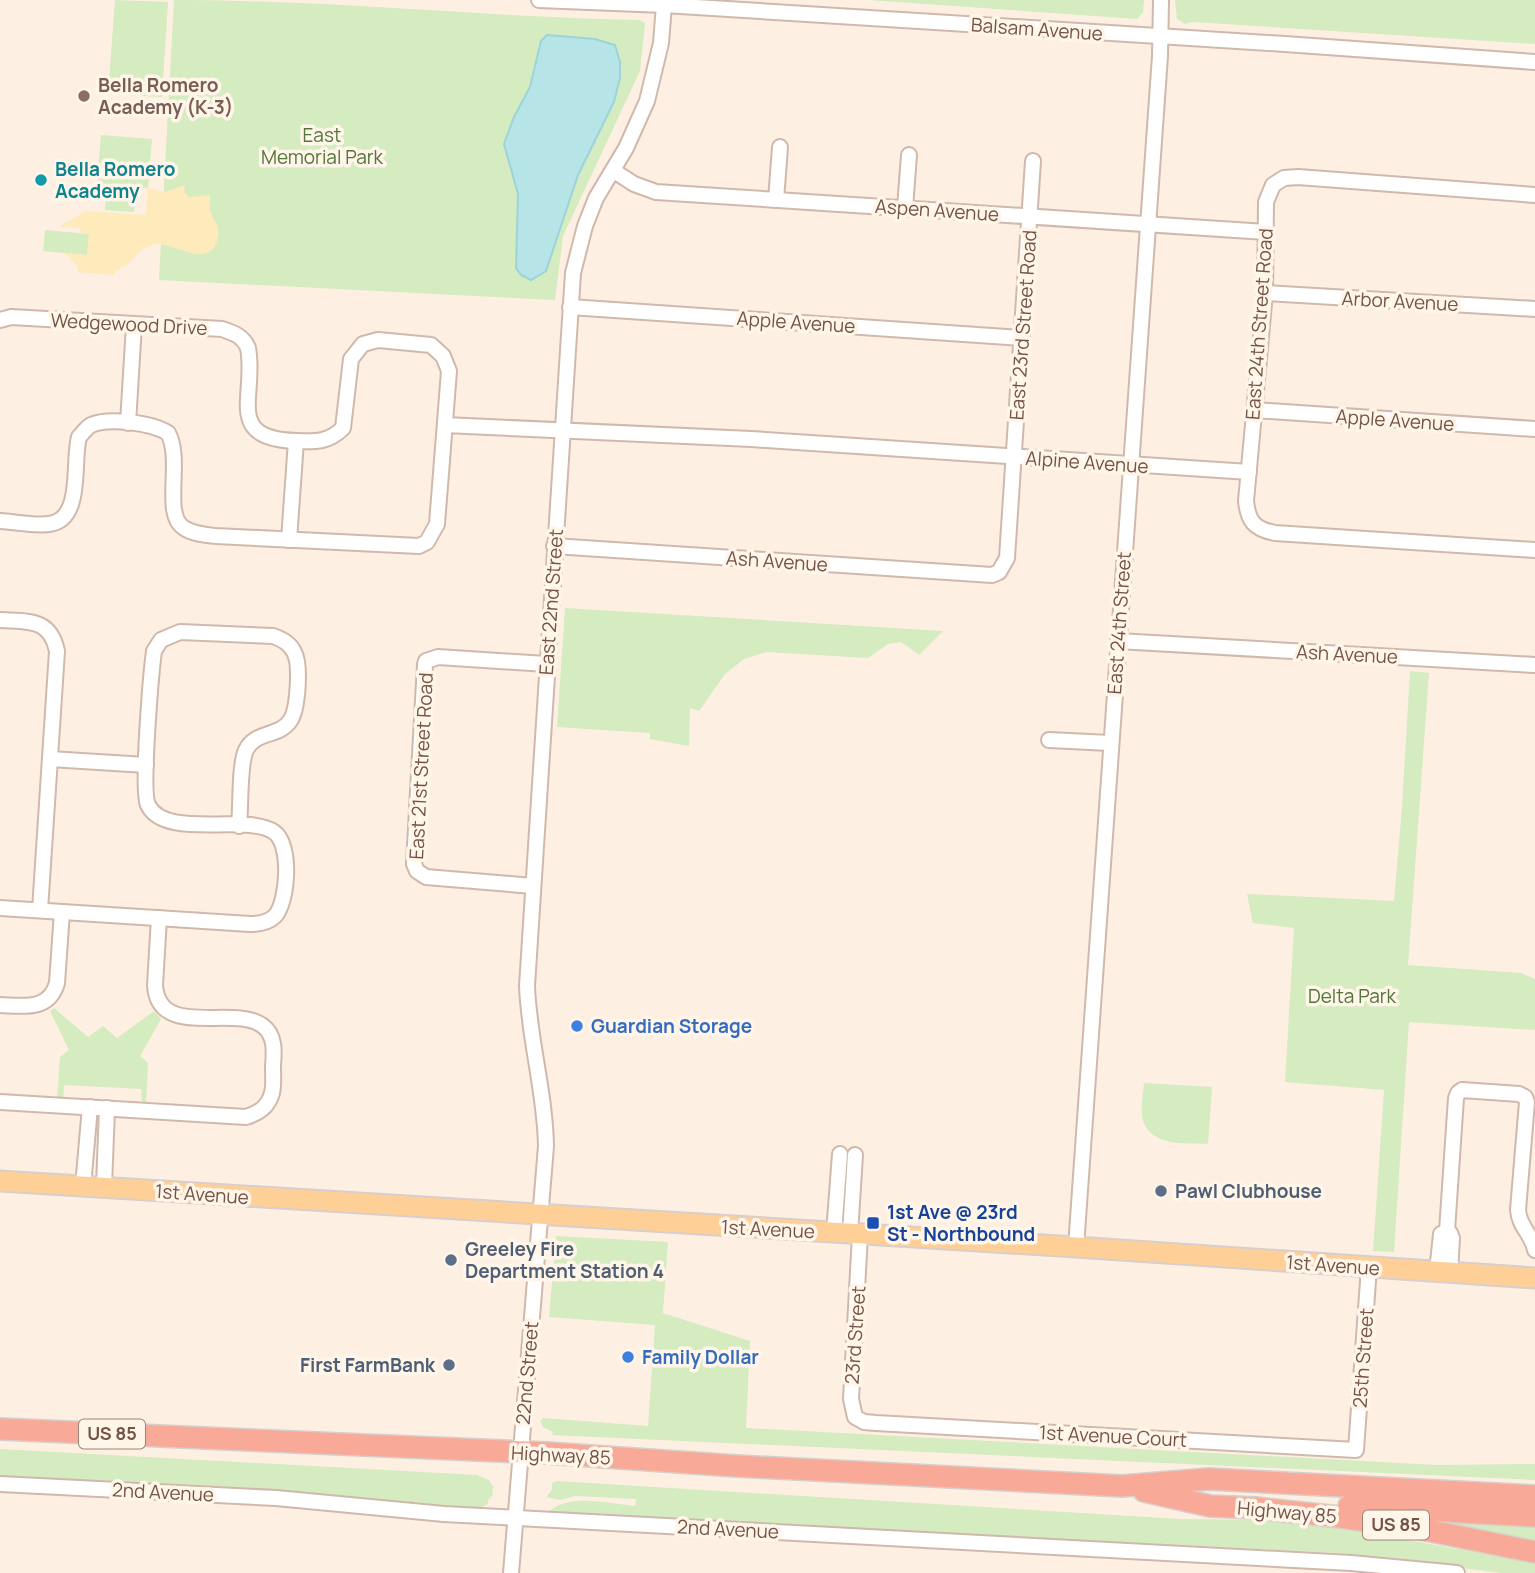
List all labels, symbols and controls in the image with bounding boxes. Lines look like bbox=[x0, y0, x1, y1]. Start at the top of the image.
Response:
street label: Balsam Avenue bbox=[970, 11, 1104, 47]
place label: Bella Romero Academy (K-3) bbox=[98, 72, 233, 120]
marker: Bella Romero Academy (K-3) bbox=[76, 88, 92, 104]
park label: East Memorial Park bbox=[261, 122, 384, 170]
place label: Bella Romero Academy bbox=[55, 156, 176, 204]
marker: Bella Romero Academy bbox=[33, 172, 49, 188]
street label: Aspen Avenue bbox=[874, 193, 1000, 227]
street label: East 24th Street Road bbox=[1239, 227, 1279, 421]
street label: East 23rd Street Road bbox=[1003, 229, 1043, 421]
street label: Arbor Avenue bbox=[1341, 285, 1459, 317]
street label: Apple Avenue bbox=[736, 305, 856, 339]
street label: Wedgewood Drive bbox=[50, 307, 208, 341]
street label: Apple Avenue bbox=[1335, 403, 1455, 437]
street label: Alpine Avenue bbox=[1025, 445, 1149, 479]
street label: East 22nd Street bbox=[533, 528, 569, 676]
street label: Ash Avenue bbox=[725, 544, 829, 578]
street label: East 24th Street bbox=[1101, 551, 1137, 695]
street label: Ash Avenue bbox=[1295, 638, 1399, 670]
street label: East 21st Street Road bbox=[403, 672, 439, 860]
park label: Delta Park bbox=[1308, 983, 1397, 1009]
place label: Guardian Storage bbox=[591, 1013, 752, 1039]
marker: Guardian Storage bbox=[569, 1018, 585, 1034]
street label: 1st Avenue bbox=[154, 1178, 250, 1210]
place label: Pawl Clubhouse bbox=[1175, 1178, 1322, 1204]
marker: Pawl Clubhouse bbox=[1153, 1183, 1169, 1199]
place label: 1st Ave @ 23rd St - Northbound bbox=[887, 1199, 1035, 1247]
street label: 1st Avenue bbox=[720, 1214, 816, 1244]
marker: 1st Ave @ 23rd St - Northbound bbox=[865, 1215, 881, 1231]
place label: Greeley Fire Department Station 4 bbox=[465, 1236, 664, 1284]
street label: 1st Avenue bbox=[1285, 1249, 1381, 1281]
marker: Greeley Fire Department Station 4 bbox=[443, 1252, 459, 1268]
street label: 23rd Street bbox=[839, 1285, 871, 1385]
street label: 25th Street bbox=[1347, 1307, 1379, 1409]
street label: 22nd Street bbox=[510, 1320, 544, 1426]
place label: Family Dollar bbox=[642, 1344, 759, 1370]
marker: Family Dollar bbox=[620, 1349, 636, 1365]
place label: First FarmBank bbox=[300, 1352, 436, 1378]
marker: First FarmBank bbox=[441, 1357, 457, 1373]
street label: 1st Avenue Court bbox=[1038, 1419, 1188, 1453]
road number: US 85 bbox=[79, 1420, 145, 1448]
street label: Highway 85 bbox=[510, 1439, 612, 1471]
street label: 2nd Avenue bbox=[111, 1476, 215, 1508]
street label: Highway 85 bbox=[1236, 1495, 1338, 1529]
road number: US 85 bbox=[1363, 1510, 1429, 1540]
street label: 2nd Avenue bbox=[676, 1513, 780, 1545]

